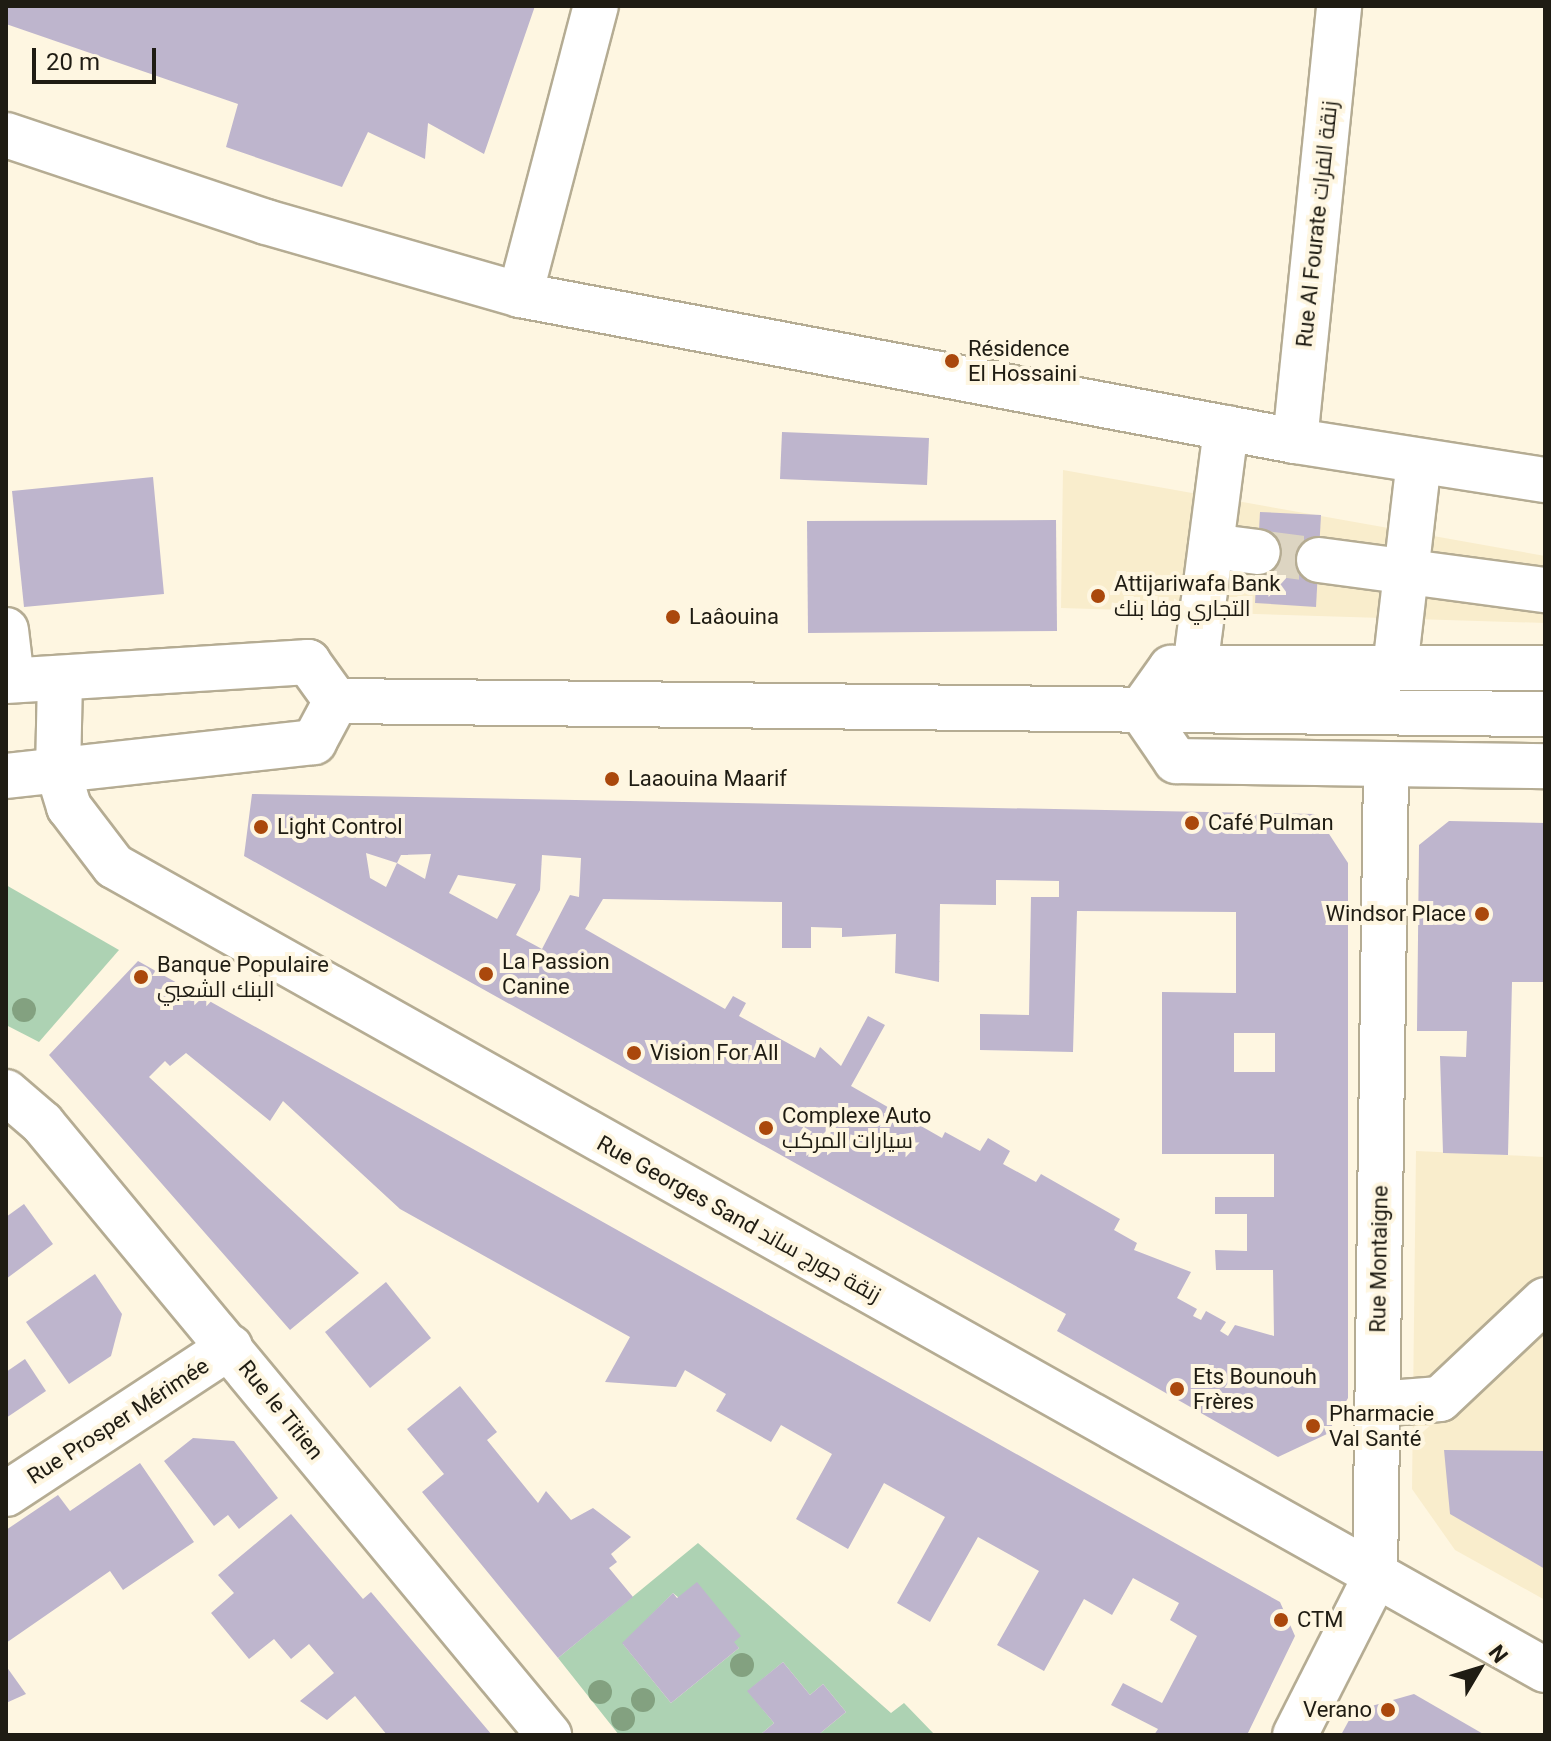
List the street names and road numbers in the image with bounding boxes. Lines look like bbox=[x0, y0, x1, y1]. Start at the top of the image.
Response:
street label: Rue Al Fourate زنقة الفرات bbox=[1291, 99, 1343, 349]
street label: Rue Georges Sand زنقة جورج ساند bbox=[593, 1130, 885, 1308]
street label: Rue Montaigne bbox=[1365, 1185, 1393, 1333]
street label: Rue Prosper Mérimée bbox=[22, 1352, 214, 1490]
street label: Rue le Titien bbox=[233, 1355, 329, 1465]

